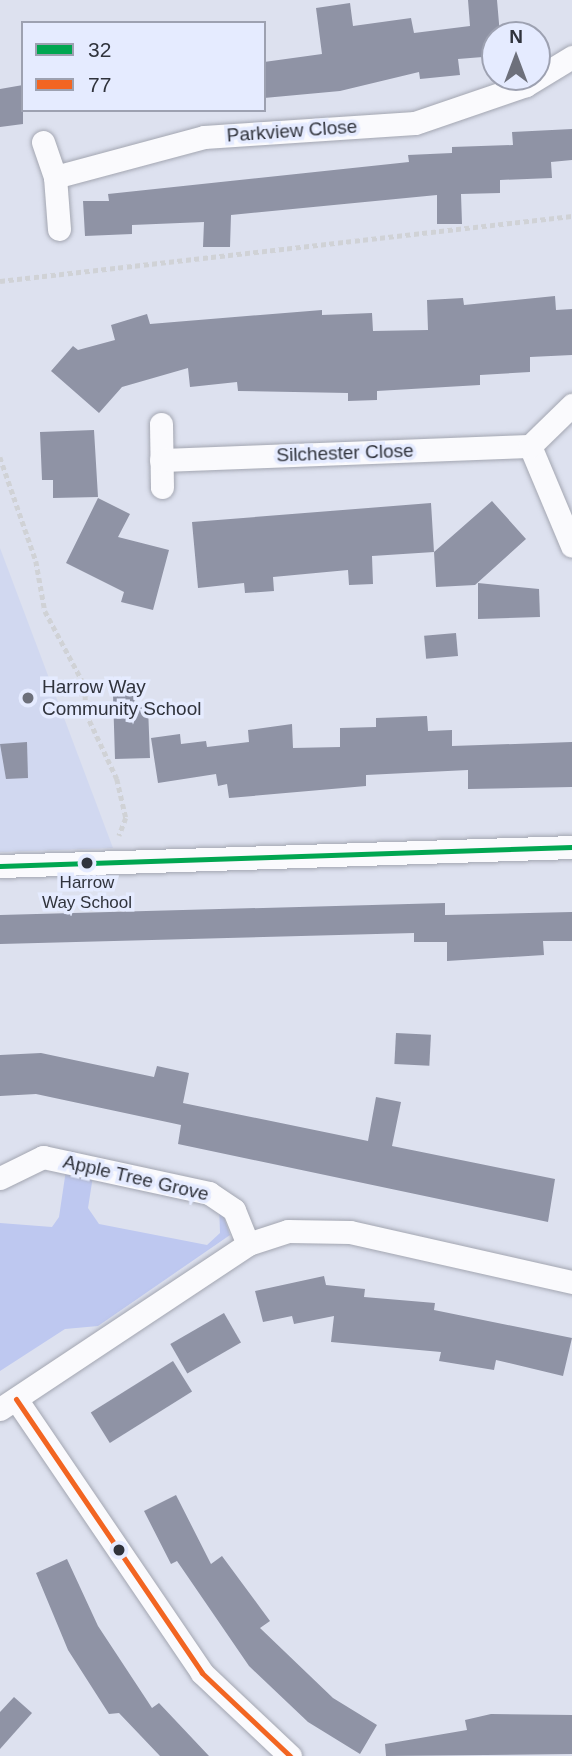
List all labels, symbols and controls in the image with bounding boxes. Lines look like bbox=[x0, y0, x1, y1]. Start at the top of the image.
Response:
legend bbox=[21, 21, 266, 112]
north arrow bbox=[481, 21, 551, 91]
text: N bbox=[509, 26, 523, 47]
text: 32 bbox=[88, 38, 111, 61]
text: 77 bbox=[88, 73, 111, 96]
street label: Parkview Close bbox=[226, 115, 358, 147]
street label: Silchester Close bbox=[276, 439, 414, 467]
place label: Harrow Way Community School bbox=[42, 676, 201, 720]
marker: Harrow Way Community School bbox=[20, 690, 36, 706]
marker: Harrow Way School bbox=[80, 856, 94, 870]
place label: Harrow Way School bbox=[42, 873, 132, 913]
street label: Apple Tree Grove bbox=[61, 1150, 211, 1206]
unlabelled marker bbox=[112, 1543, 126, 1557]

